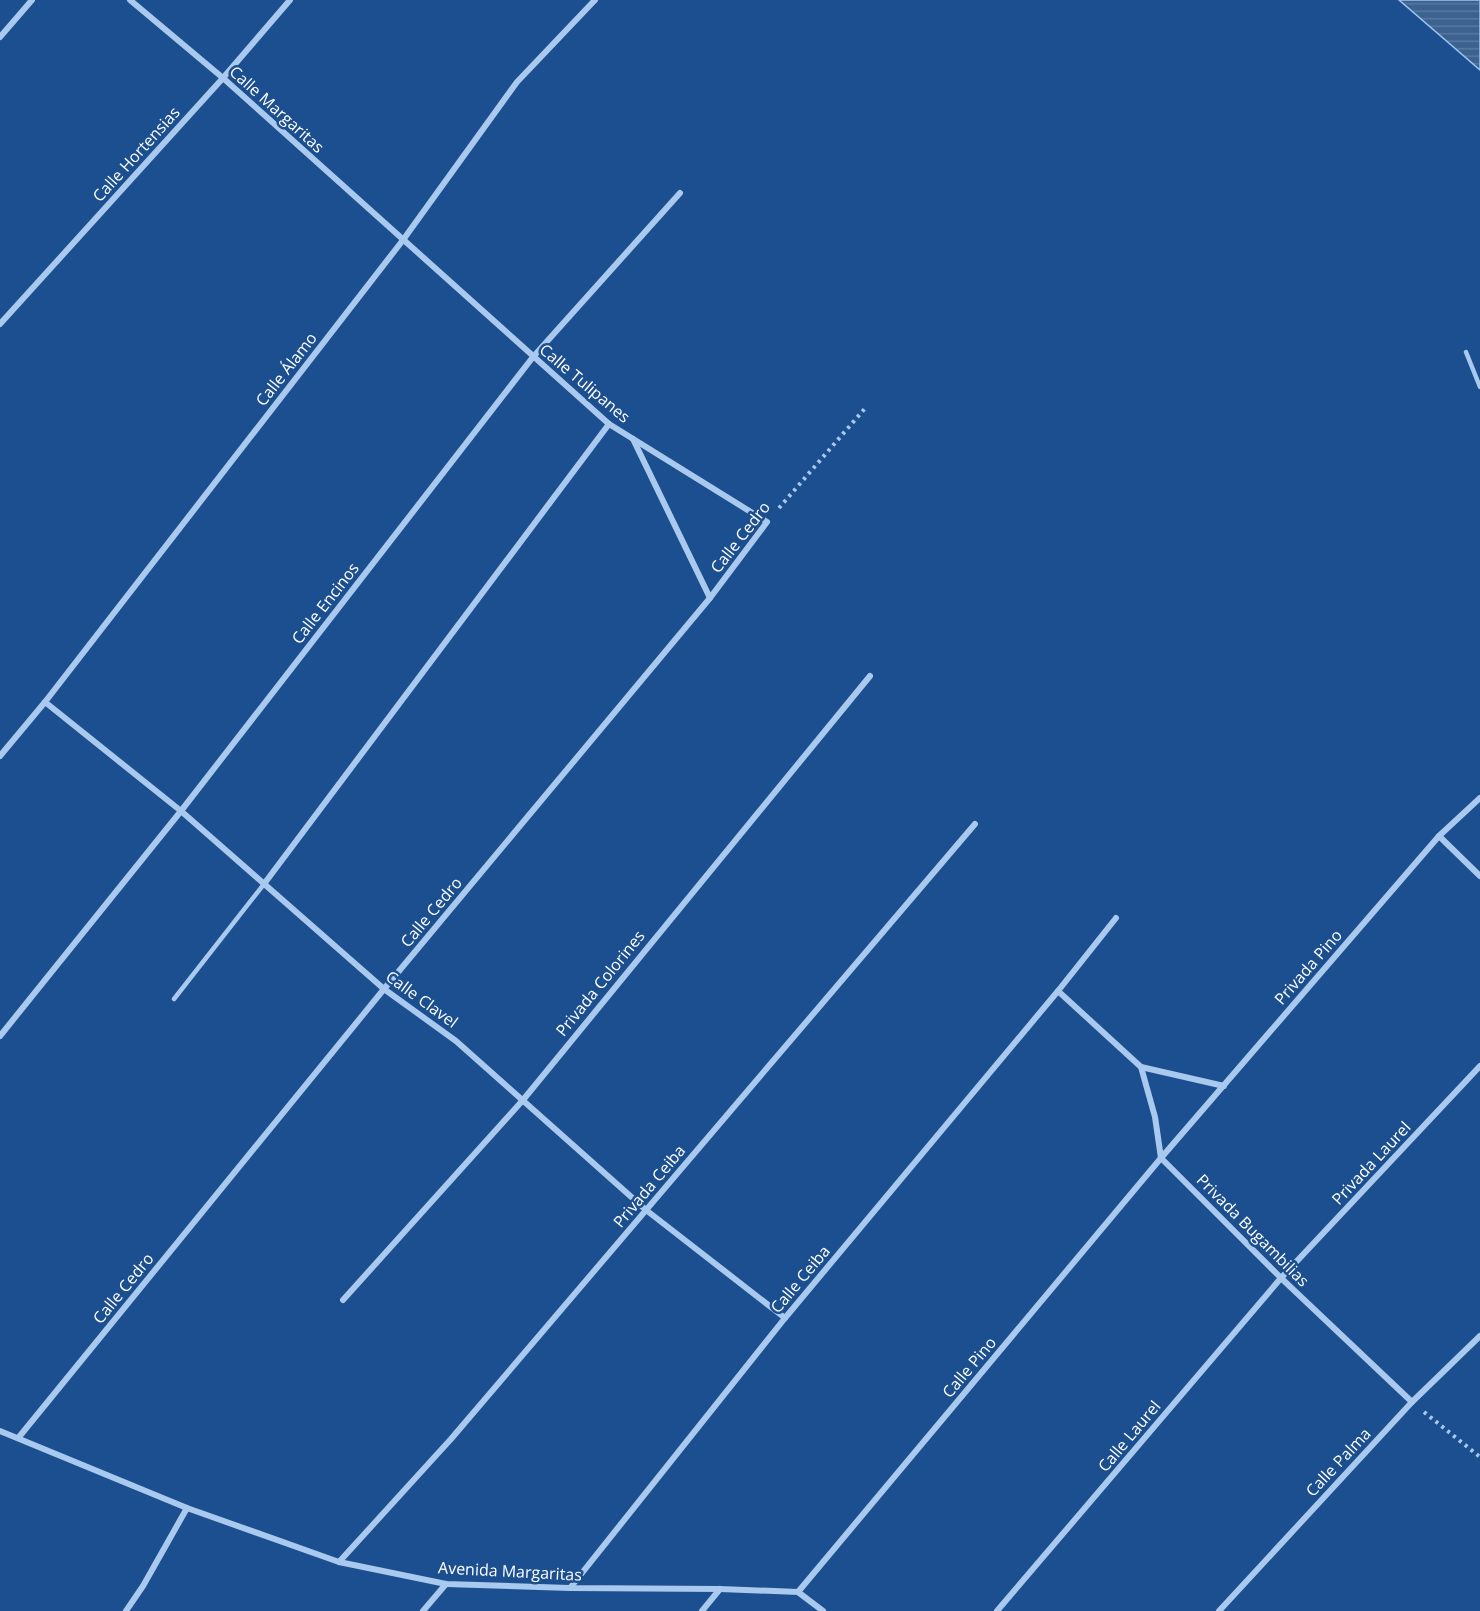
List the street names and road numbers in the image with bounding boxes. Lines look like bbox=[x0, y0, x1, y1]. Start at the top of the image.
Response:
street label: Calle Margaritas bbox=[225, 61, 329, 157]
street label: Calle Hortensias bbox=[87, 102, 185, 206]
street label: Calle Álamo bbox=[250, 328, 322, 410]
street label: Calle Tulipanes bbox=[535, 339, 635, 427]
street label: Calle Cedro bbox=[705, 497, 775, 577]
street label: Calle Encinos bbox=[286, 558, 364, 648]
street label: Calle Cedro bbox=[395, 872, 467, 952]
street label: Privada Colorines bbox=[550, 925, 650, 1041]
street label: Privada Pino bbox=[1269, 925, 1347, 1009]
street label: Calle Clavel bbox=[381, 965, 463, 1033]
street label: Privada Laurel bbox=[1327, 1117, 1415, 1209]
street label: Privada Ceiba bbox=[608, 1140, 690, 1232]
street label: Privada Bugambilias bbox=[1192, 1169, 1314, 1291]
street label: Calle Ceiba bbox=[765, 1241, 835, 1317]
street label: Calle Cedro bbox=[88, 1248, 158, 1328]
street label: Calle Pino bbox=[937, 1332, 1001, 1402]
street label: Calle Laurel bbox=[1093, 1396, 1165, 1476]
street label: Calle Palma bbox=[1300, 1423, 1376, 1501]
street label: Avenida Margaritas bbox=[438, 1556, 582, 1586]

